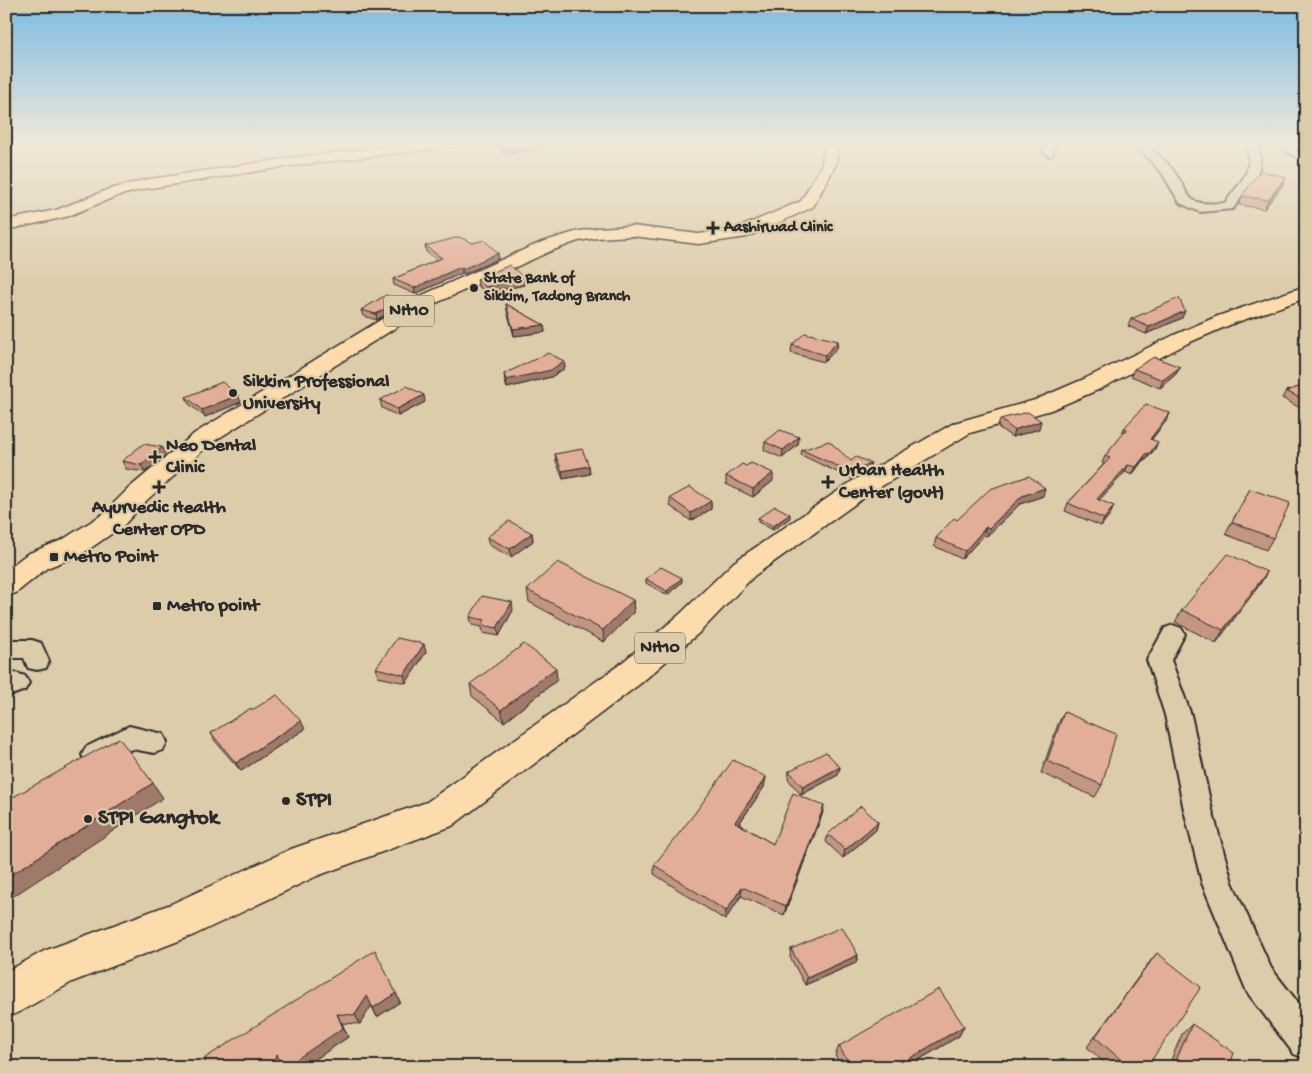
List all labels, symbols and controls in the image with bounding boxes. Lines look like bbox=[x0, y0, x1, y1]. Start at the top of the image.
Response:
place label: Aashirwad Clinic bbox=[723, 219, 834, 238]
marker: Aashirwad Clinic bbox=[706, 221, 720, 235]
place label: State Bank of Sikkim, Tadong Branch bbox=[484, 269, 631, 307]
marker: State Bank of Sikkim, Tadong Branch bbox=[468, 282, 480, 294]
road number: NH10 bbox=[384, 296, 434, 326]
place label: Sikkim Professional University bbox=[243, 371, 389, 416]
marker: Sikkim Professional University bbox=[227, 387, 239, 399]
place label: Neo Dental Clinic bbox=[165, 435, 256, 480]
marker: Neo Dental Clinic bbox=[148, 450, 162, 464]
place label: Urban Health Center (govt) bbox=[838, 460, 945, 505]
marker: Urban Health Center (govt) bbox=[821, 475, 835, 489]
marker: Ayurvedic Health Center OPD bbox=[152, 480, 166, 494]
place label: Ayurvedic Health Center OPD bbox=[91, 497, 227, 542]
place label: Metro Point bbox=[64, 546, 159, 569]
marker: Metro Point bbox=[48, 551, 60, 563]
place label: Metro point bbox=[167, 595, 261, 618]
marker: Metro point bbox=[151, 600, 163, 612]
road number: NH10 bbox=[635, 632, 685, 664]
place label: STPI bbox=[296, 788, 332, 814]
marker: STPI bbox=[280, 795, 292, 807]
place label: STPI Gangtok bbox=[98, 806, 221, 832]
marker: STPI Gangtok bbox=[82, 813, 94, 825]

